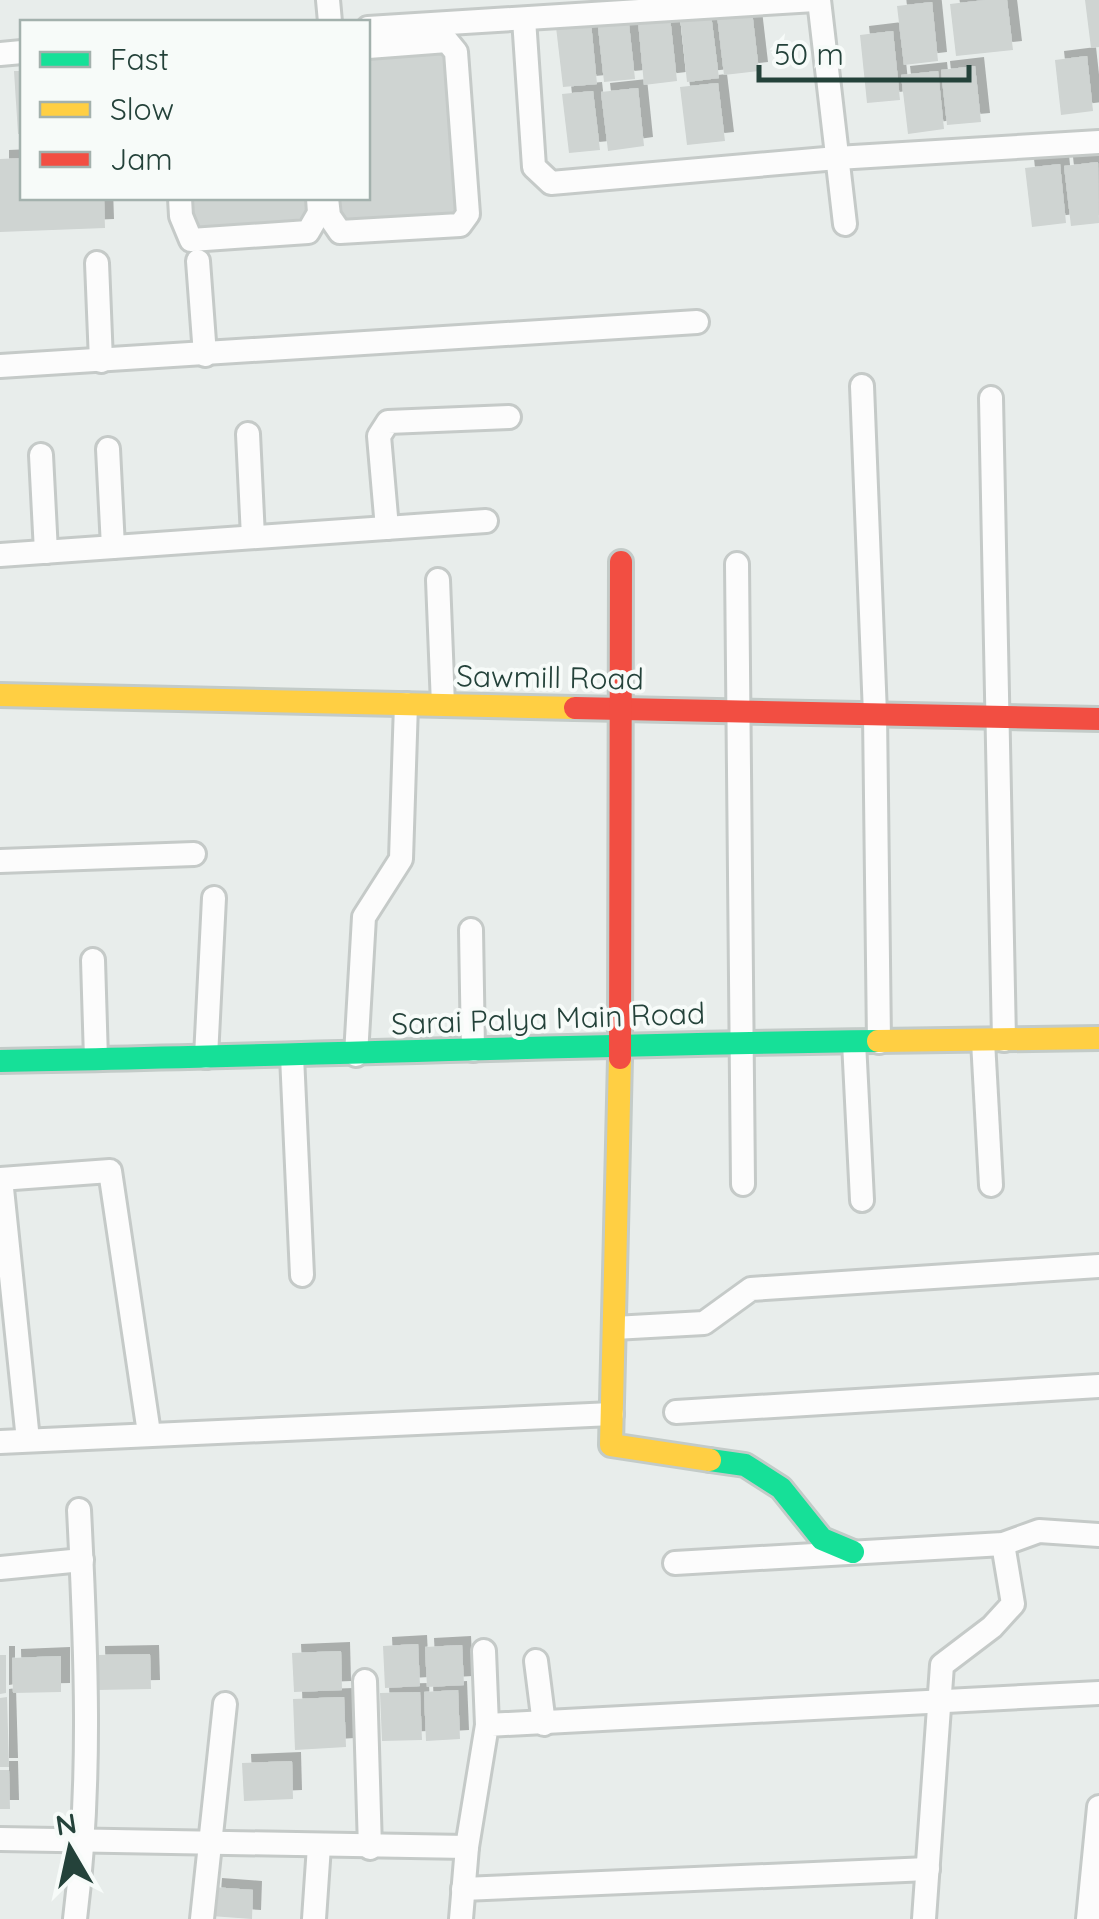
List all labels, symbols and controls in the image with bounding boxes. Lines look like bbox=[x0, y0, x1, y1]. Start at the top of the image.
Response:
legend bbox=[20, 20, 370, 200]
scale bar bbox=[759, 20, 969, 82]
text: 50 m bbox=[774, 35, 844, 73]
text: Fast bbox=[110, 40, 169, 78]
text: Slow bbox=[110, 90, 174, 128]
text: Jam bbox=[110, 140, 173, 178]
street label: Sawmill Road bbox=[456, 656, 644, 698]
street label: Sarai Palya Main Road bbox=[390, 994, 706, 1042]
north arrow bbox=[20, 1799, 120, 1899]
text: N bbox=[53, 1805, 79, 1843]

